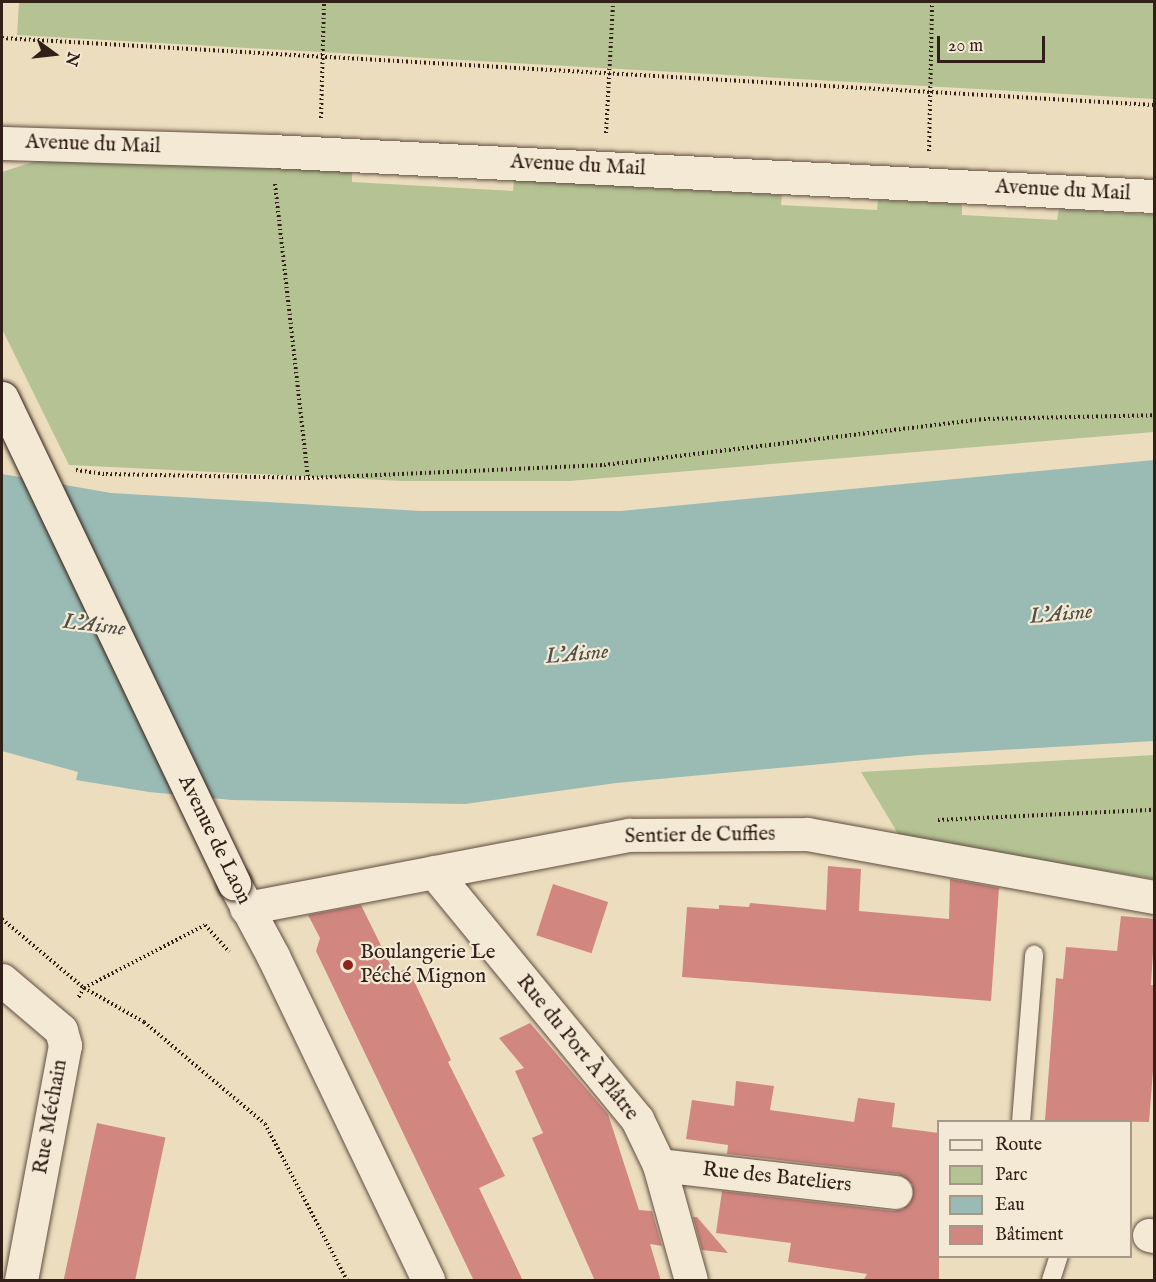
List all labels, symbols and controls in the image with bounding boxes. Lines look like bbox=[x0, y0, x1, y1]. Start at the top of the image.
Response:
north arrow bbox=[24, 24, 84, 84]
scale bar bbox=[940, 24, 1048, 62]
text: 20 m bbox=[948, 35, 983, 58]
text: N bbox=[60, 49, 83, 68]
street label: Avenue du Mail bbox=[25, 130, 161, 160]
street label: Avenue du Mail bbox=[510, 150, 646, 182]
street label: Avenue du Mail bbox=[995, 175, 1131, 207]
water label: L'Aisne bbox=[1028, 599, 1094, 631]
water label: L'Aisne bbox=[61, 609, 127, 643]
water label: L'Aisne bbox=[544, 639, 610, 671]
street label: Avenue de Laon bbox=[172, 771, 256, 909]
street label: Sentier de Cuffies bbox=[624, 822, 776, 850]
place label: Boulangerie Le Péché Mignon bbox=[360, 940, 495, 990]
marker: Boulangerie Le Péché Mignon bbox=[341, 958, 355, 972]
street label: Rue du Port À Plâtre bbox=[510, 970, 644, 1126]
street label: Rue Méchain bbox=[28, 1058, 74, 1176]
legend bbox=[937, 1120, 1132, 1258]
text: Route bbox=[995, 1134, 1042, 1157]
street label: Rue des Bateliers bbox=[701, 1158, 853, 1198]
text: Parc bbox=[995, 1164, 1027, 1187]
text: Eau bbox=[995, 1194, 1025, 1217]
text: Bâtiment bbox=[995, 1224, 1064, 1247]

